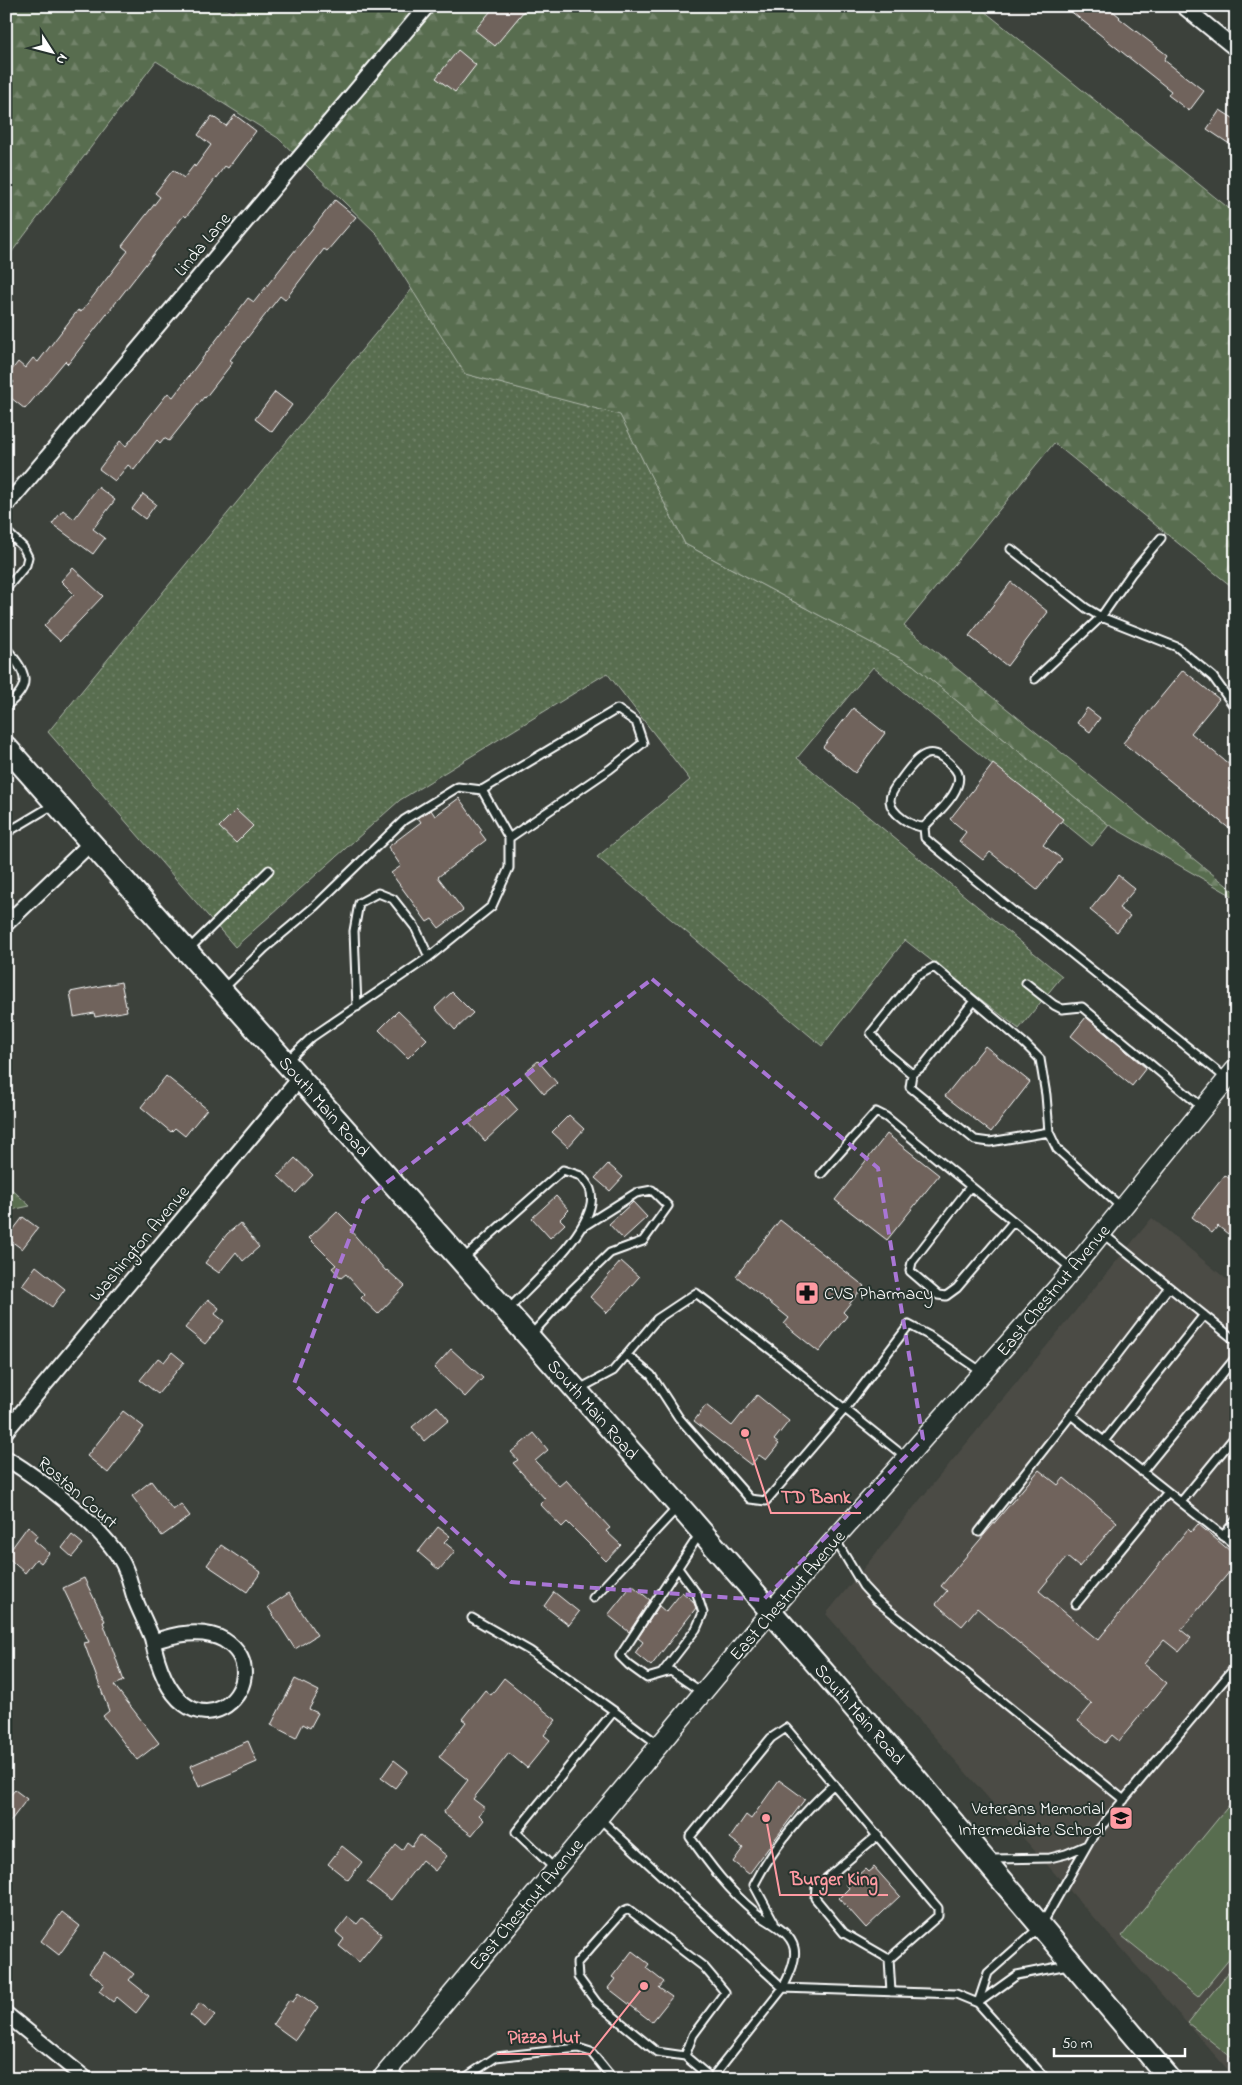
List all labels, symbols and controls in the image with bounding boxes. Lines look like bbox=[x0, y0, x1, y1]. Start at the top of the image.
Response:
north arrow bbox=[28, 28, 78, 78]
text: N bbox=[50, 49, 73, 69]
street label: Linda Lane bbox=[169, 207, 239, 283]
street label: South Main Road bbox=[271, 1051, 375, 1164]
street label: Washington Avenue bbox=[84, 1180, 198, 1309]
street label: East Chestnut Avenue bbox=[991, 1219, 1118, 1363]
pharmacy icon: CVS Pharmacy bbox=[794, 1280, 820, 1306]
place label: CVS Pharmacy bbox=[824, 1282, 933, 1308]
street label: South Main Road bbox=[540, 1354, 643, 1467]
street label: Rostan Court bbox=[31, 1451, 122, 1536]
callout: TD Bank bbox=[771, 1479, 861, 1513]
text: TD Bank bbox=[781, 1485, 852, 1512]
street label: East Chestnut Avenue bbox=[724, 1525, 853, 1667]
street label: South Main Road bbox=[807, 1659, 910, 1772]
place label: Veterans Memorial Intermediate School bbox=[958, 1797, 1104, 1844]
school or university icon: Veterans Memorial Intermediate School bbox=[1108, 1805, 1134, 1831]
street label: East Chestnut Avenue bbox=[464, 1833, 591, 1977]
callout: Burger King bbox=[780, 1861, 888, 1895]
text: Burger King bbox=[789, 1867, 878, 1896]
callout: Pizza Hut bbox=[497, 2020, 590, 2054]
text: Pizza Hut bbox=[508, 2025, 581, 2052]
scale bar bbox=[1054, 2025, 1186, 2057]
text: 50 m bbox=[1062, 2033, 1093, 2055]

